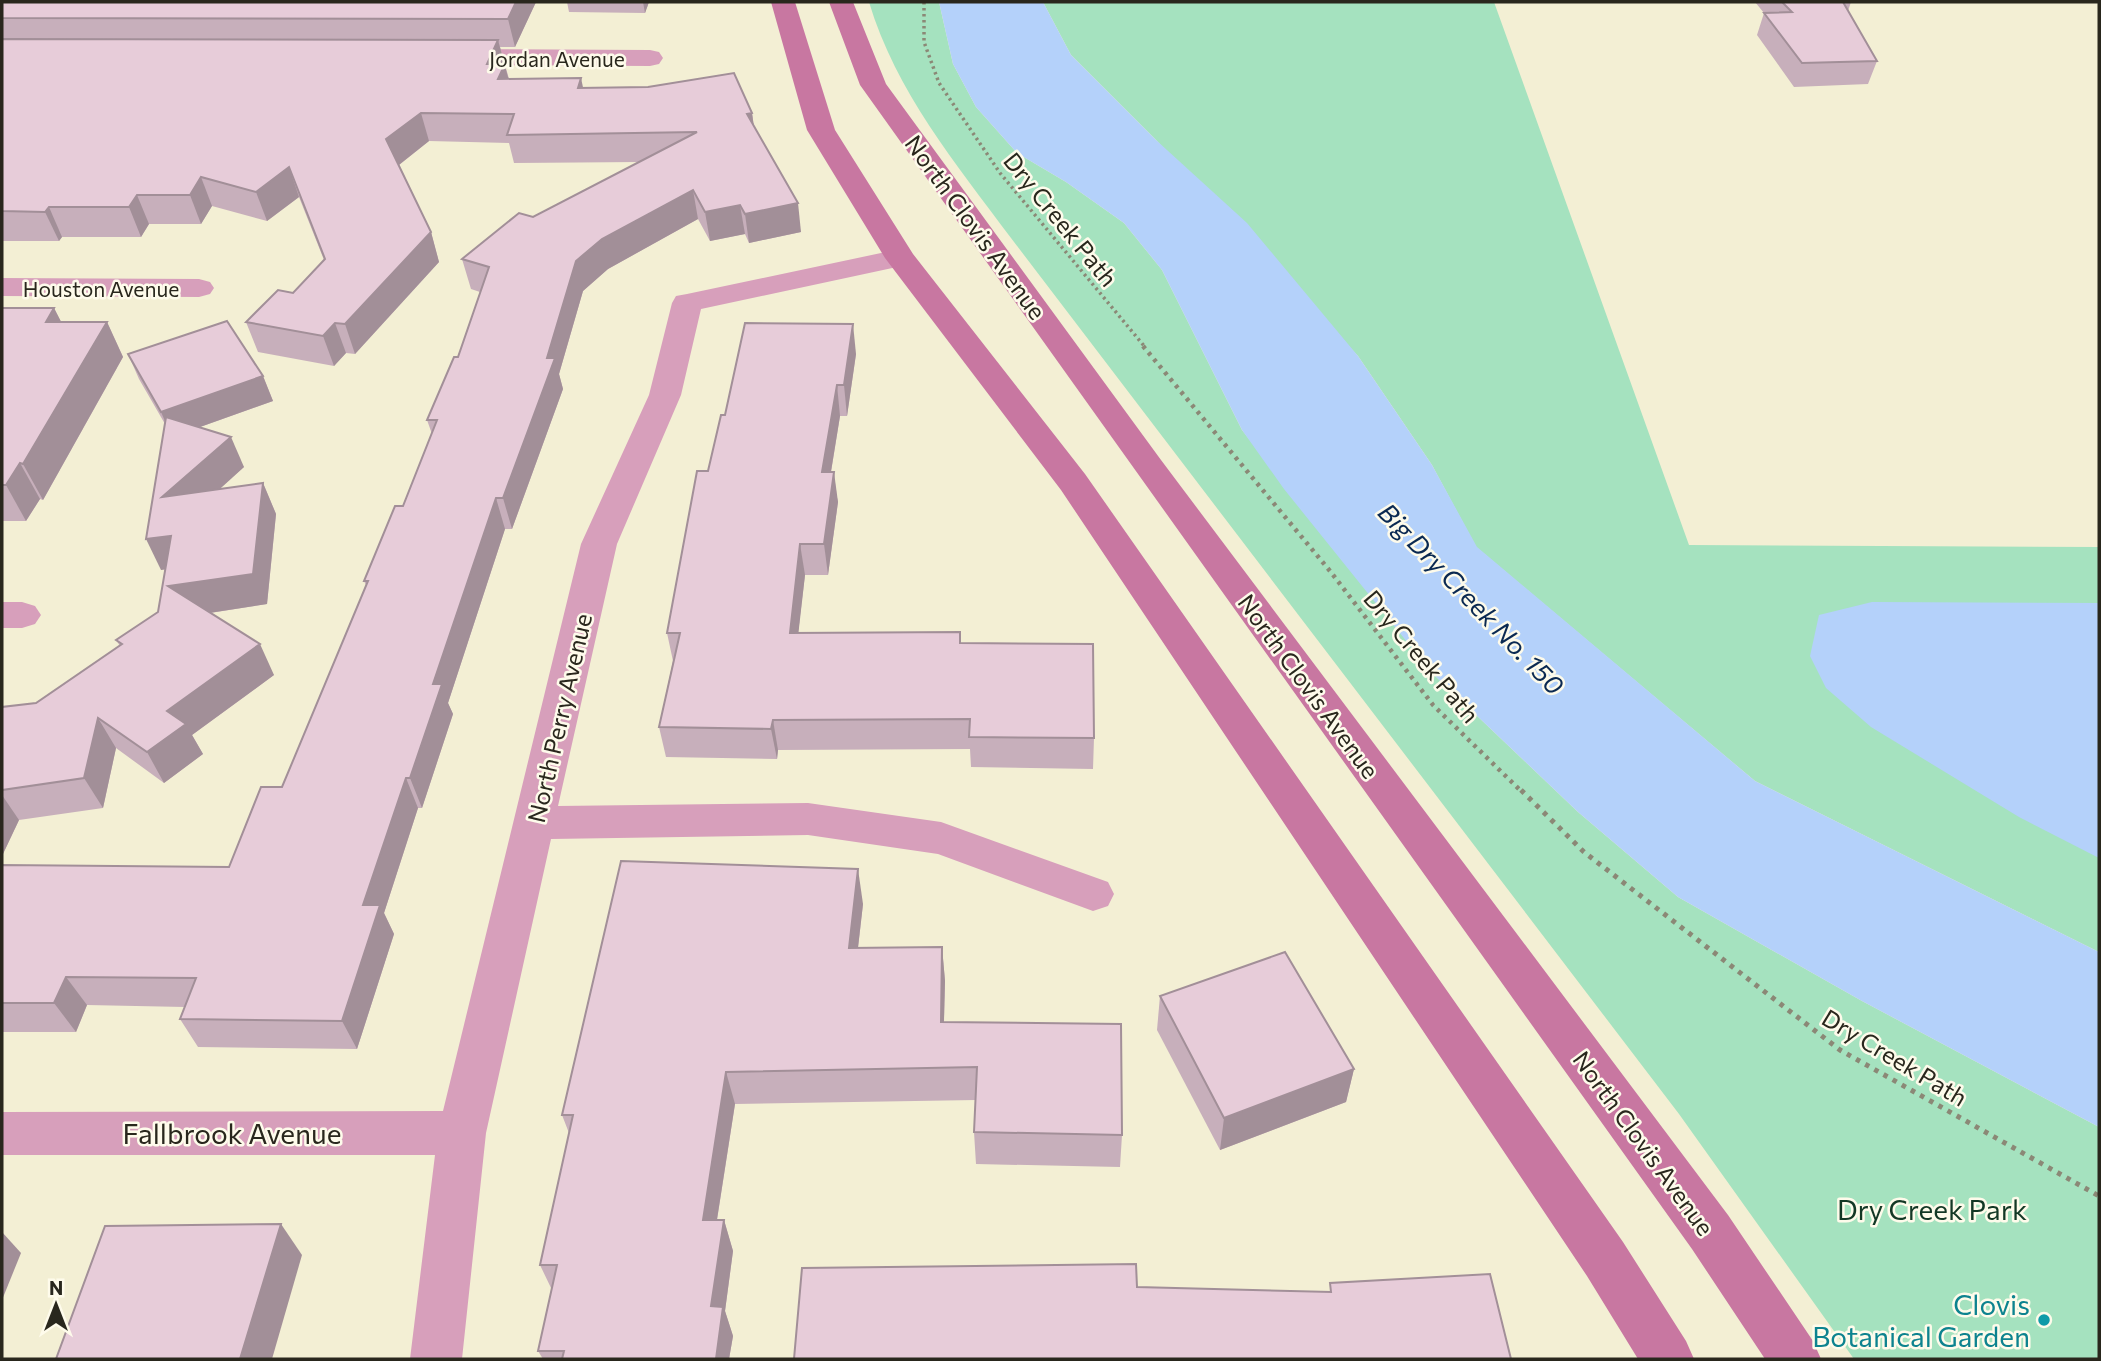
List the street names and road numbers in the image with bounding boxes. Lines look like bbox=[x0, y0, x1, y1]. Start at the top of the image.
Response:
street label: Jordan Avenue bbox=[489, 46, 625, 71]
street label: North Clovis Avenue bbox=[899, 129, 1053, 325]
street label: Dry Creek Path bbox=[998, 146, 1124, 292]
street label: Houston Avenue bbox=[23, 276, 179, 301]
street label: Dry Creek Path bbox=[1358, 584, 1486, 728]
street label: North Clovis Avenue bbox=[1232, 588, 1386, 784]
street label: North Perry Avenue bbox=[521, 611, 597, 825]
street label: Dry Creek Path bbox=[1817, 1002, 1973, 1112]
street label: North Clovis Avenue bbox=[1567, 1045, 1721, 1241]
street label: Fallbrook Avenue bbox=[123, 1116, 341, 1150]

